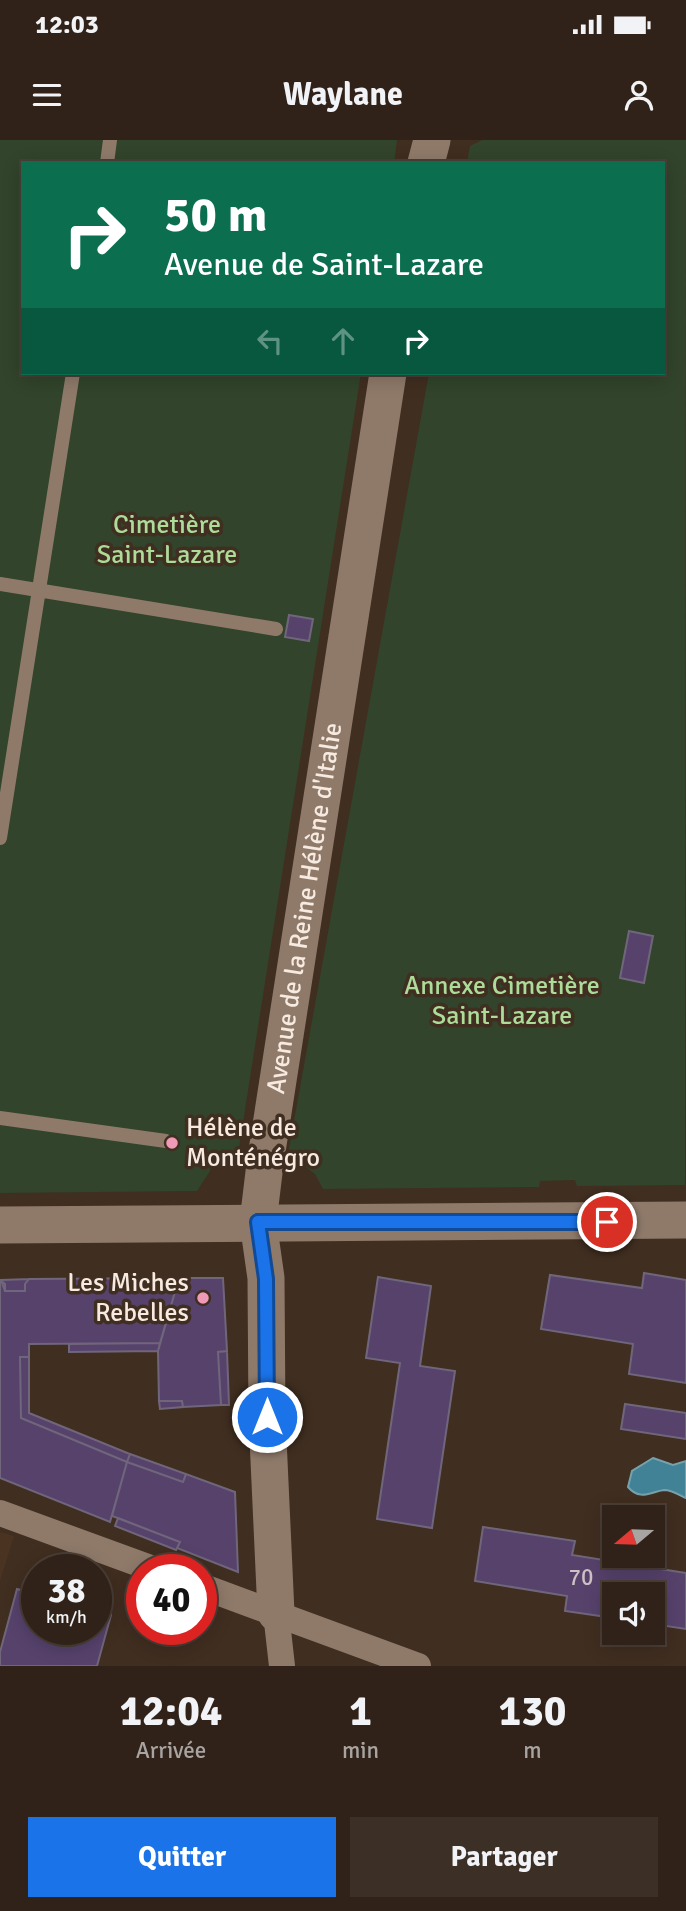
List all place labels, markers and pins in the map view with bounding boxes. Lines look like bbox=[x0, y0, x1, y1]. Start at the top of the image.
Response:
place label: Hélène de Monténégro bbox=[186, 1112, 320, 1174]
marker: Hélène de Monténégro bbox=[164, 1135, 180, 1151]
pin bbox=[577, 1192, 637, 1252]
place label: Les Miches Rebelles bbox=[67, 1267, 189, 1329]
marker: Les Miches Rebelles bbox=[195, 1290, 211, 1306]

